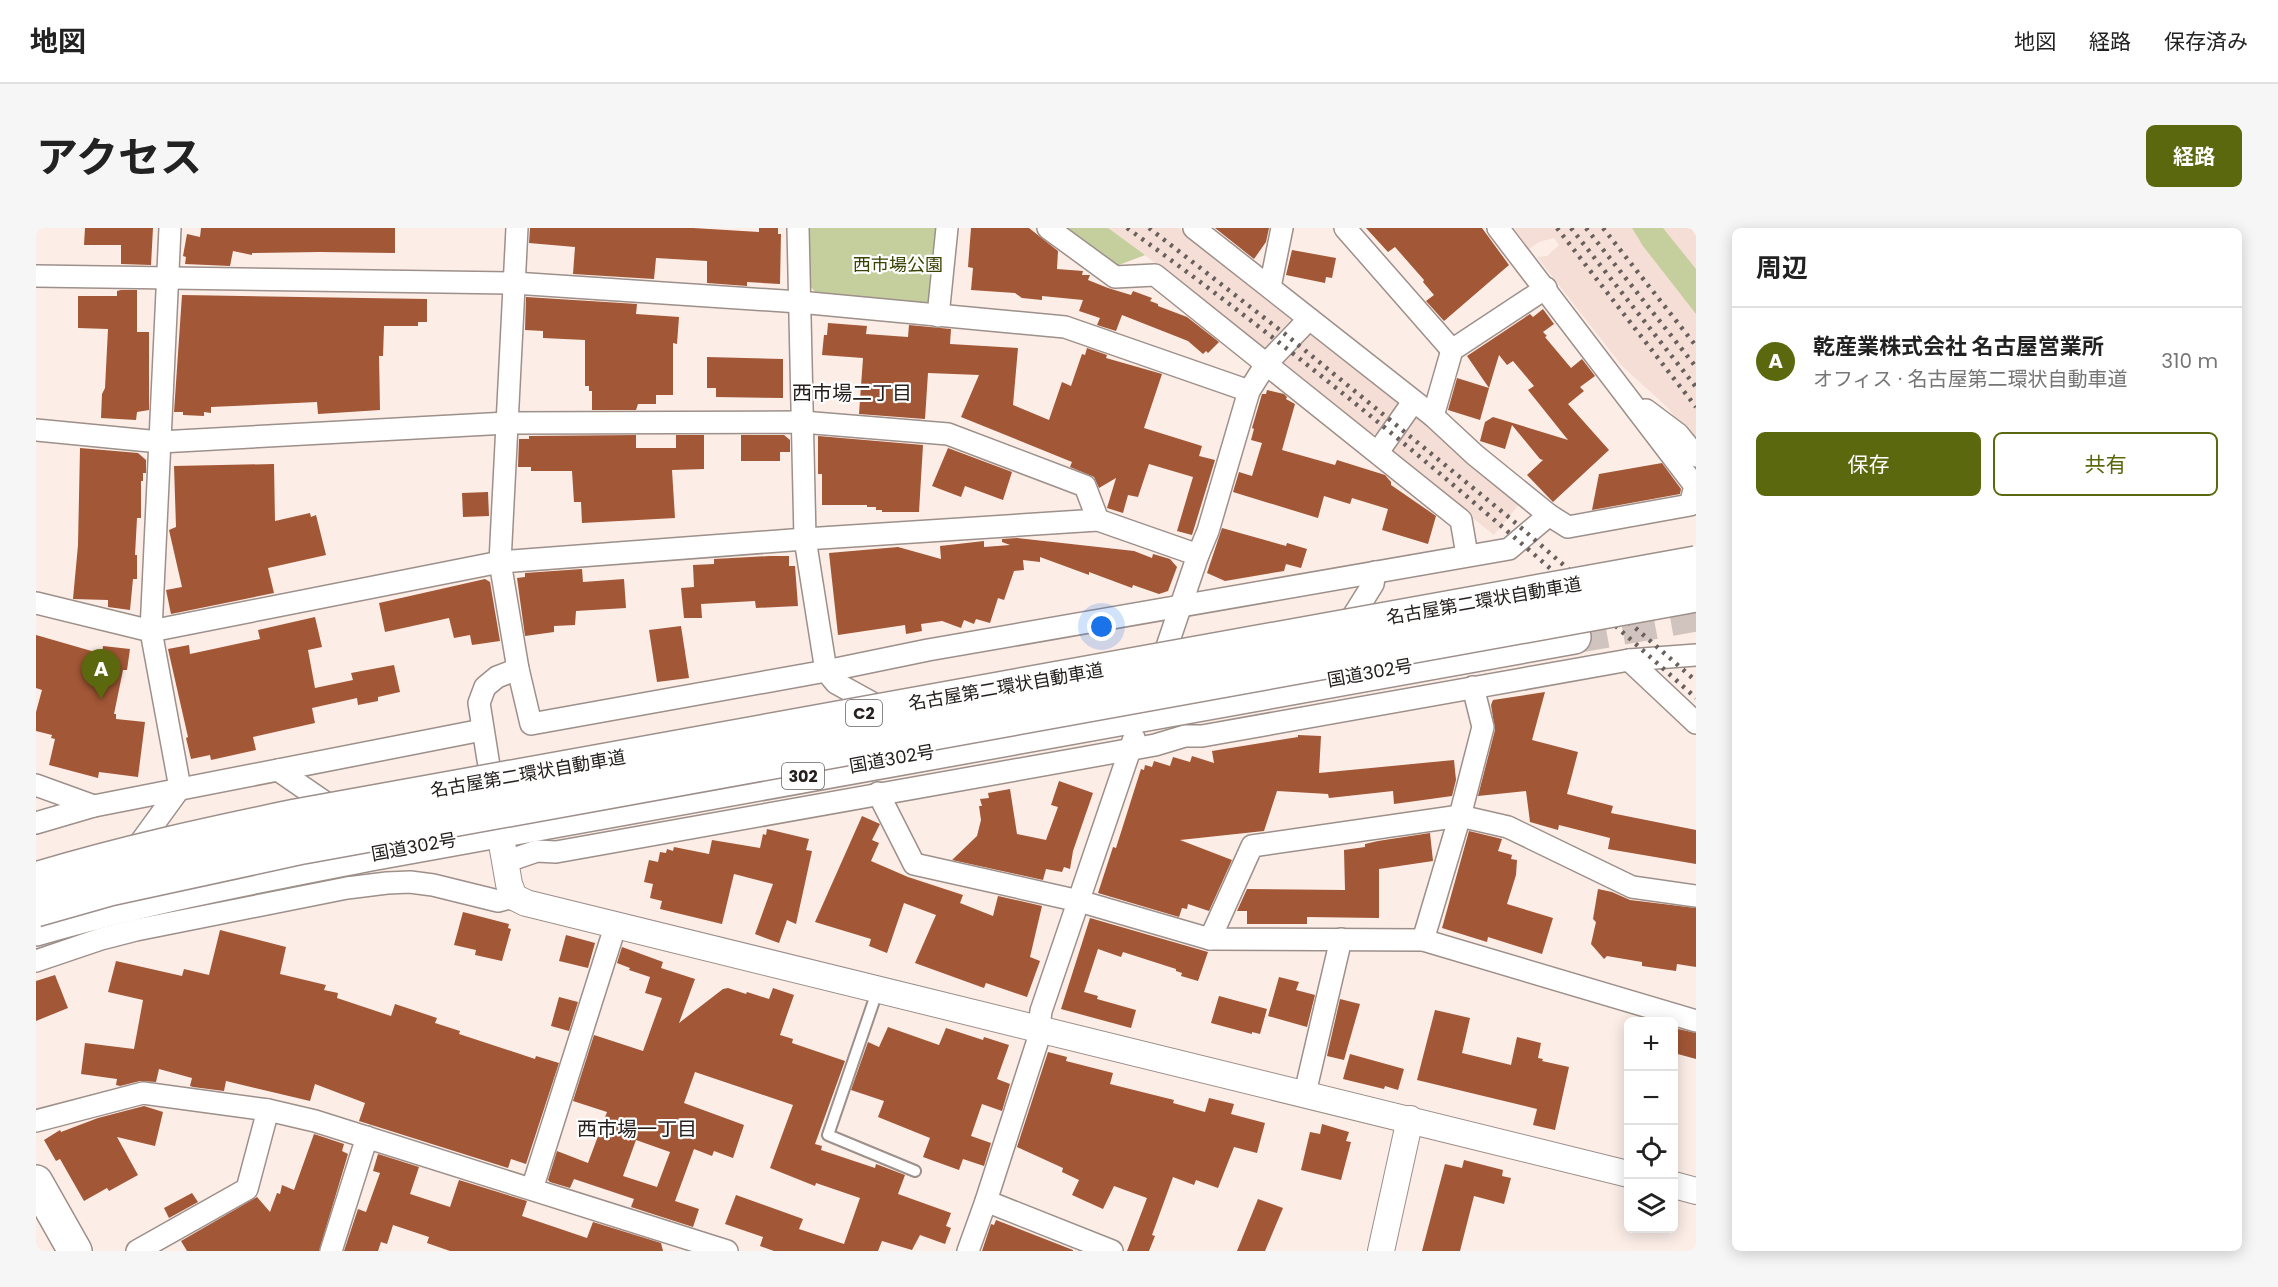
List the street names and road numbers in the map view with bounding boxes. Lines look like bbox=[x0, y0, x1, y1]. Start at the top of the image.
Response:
street label: 名古屋第二環状自動車道 bbox=[1384, 571, 1584, 630]
street label: 国道302号 bbox=[1325, 653, 1415, 692]
street label: 名古屋第二環状自動車道 bbox=[906, 657, 1106, 716]
road number: C2 bbox=[846, 700, 882, 726]
street label: 国道302号 bbox=[847, 739, 937, 778]
street label: 名古屋第二環状自動車道 bbox=[428, 744, 628, 803]
road number: 302 bbox=[782, 763, 824, 789]
street label: 国道302号 bbox=[369, 827, 459, 866]

